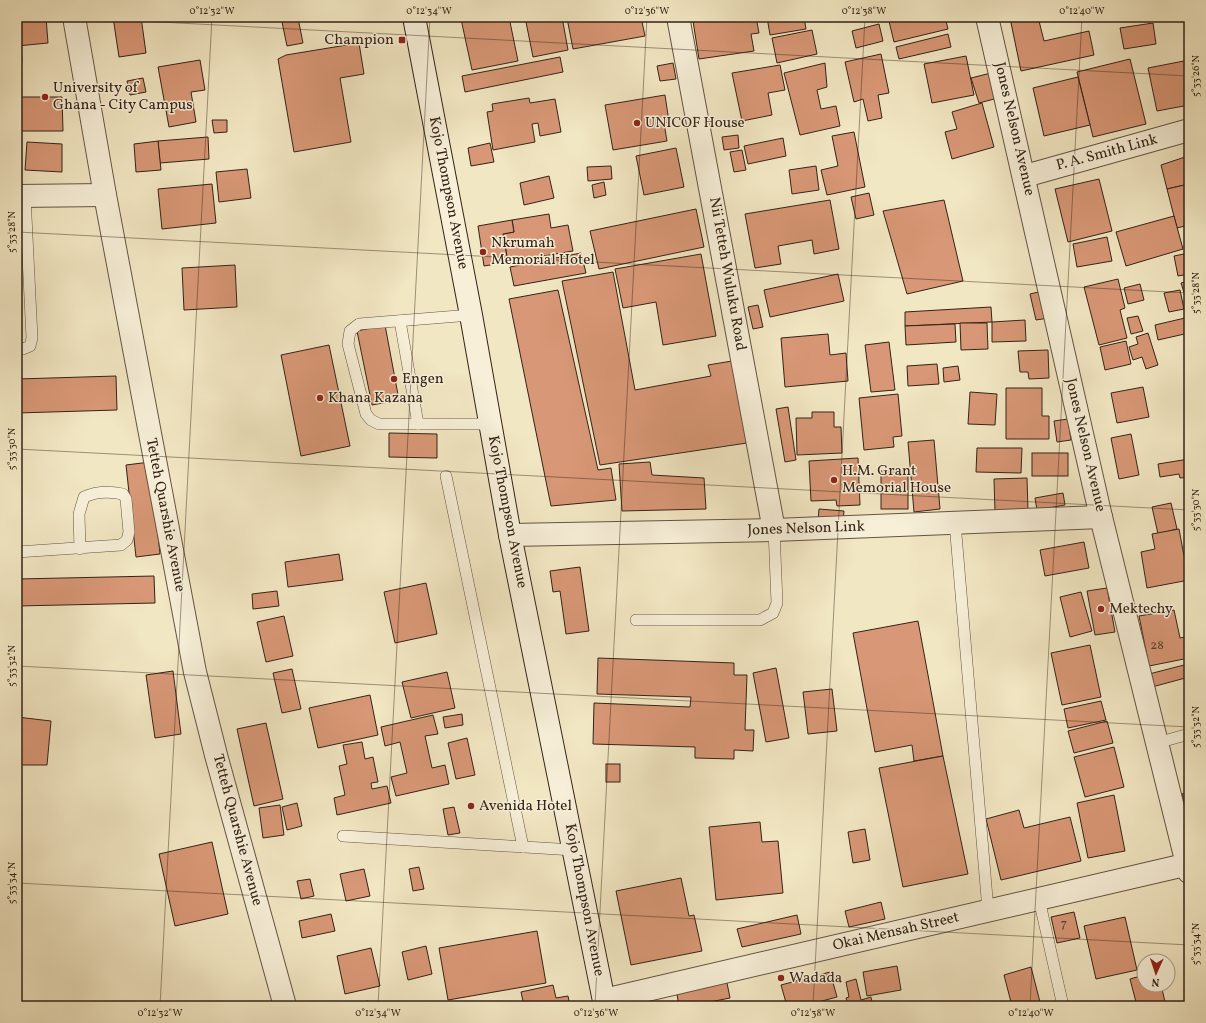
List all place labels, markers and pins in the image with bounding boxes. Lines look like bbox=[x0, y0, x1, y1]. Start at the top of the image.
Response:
place label: Champion bbox=[324, 30, 394, 51]
marker: Champion bbox=[397, 35, 407, 45]
place label: University of Ghana - City Campus bbox=[53, 78, 193, 116]
marker: University of Ghana - City Campus bbox=[40, 92, 50, 102]
place label: UNICOF House bbox=[645, 113, 745, 134]
marker: UNICOF House bbox=[632, 118, 642, 128]
place label: Nkrumah Memorial Hotel bbox=[491, 233, 595, 271]
marker: Nkrumah Memorial Hotel bbox=[478, 247, 488, 257]
place label: Engen bbox=[402, 369, 444, 390]
marker: Engen bbox=[389, 374, 399, 384]
place label: Khana Kazana bbox=[328, 388, 423, 409]
marker: Khana Kazana bbox=[315, 393, 325, 403]
place label: H.M. Grant Memorial House bbox=[842, 461, 951, 499]
marker: H.M. Grant Memorial House bbox=[829, 475, 839, 485]
place label: Mektechy bbox=[1109, 599, 1173, 620]
marker: Mektechy bbox=[1096, 604, 1106, 614]
place label: Avenida Hotel bbox=[479, 796, 572, 817]
marker: Avenida Hotel bbox=[466, 801, 476, 811]
place label: Wadada bbox=[789, 968, 842, 989]
marker: Wadada bbox=[776, 973, 786, 983]

